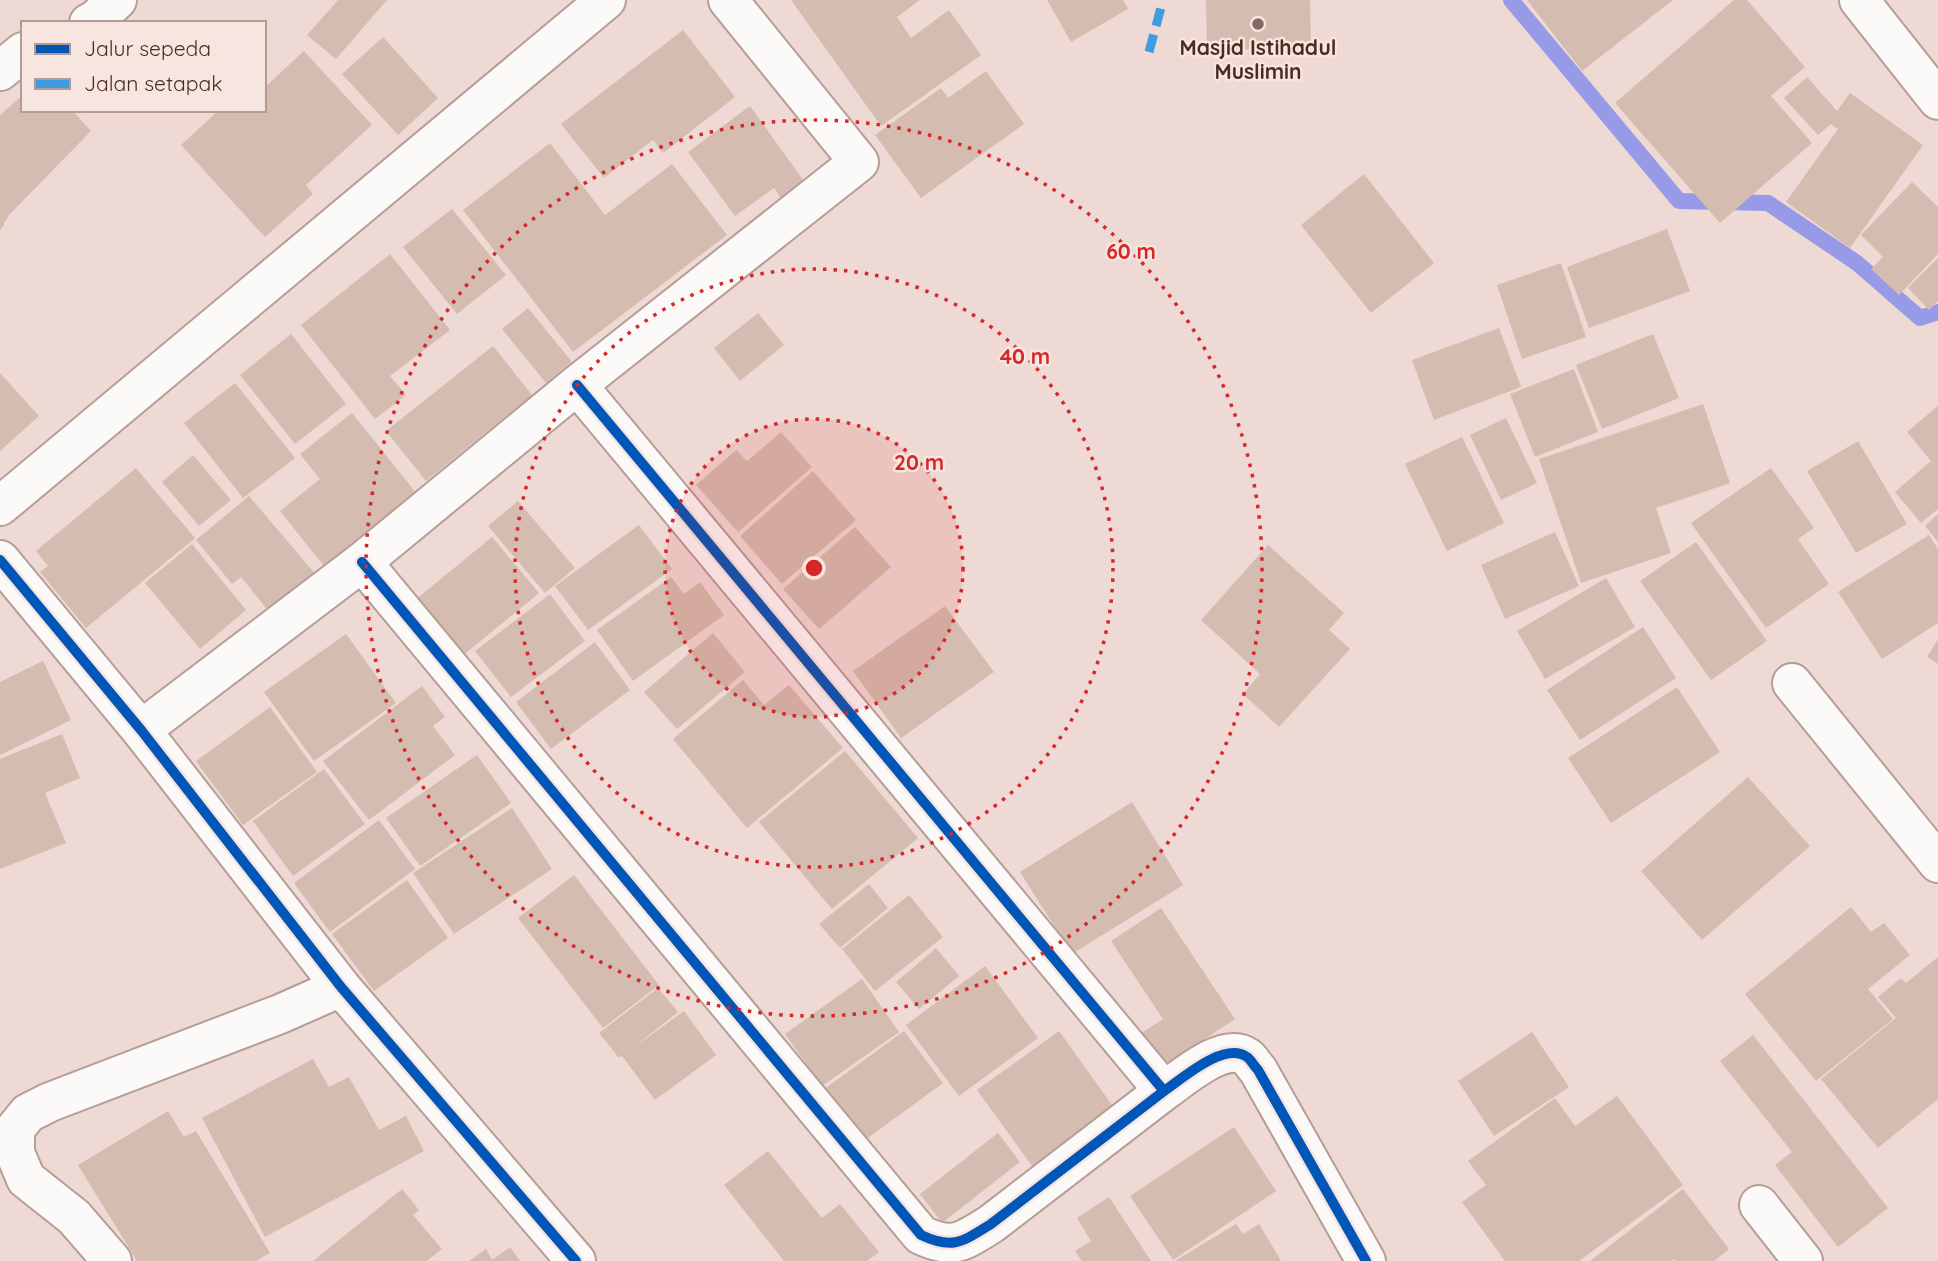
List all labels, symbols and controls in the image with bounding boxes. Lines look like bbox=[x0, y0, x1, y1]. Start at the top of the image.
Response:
marker: Masjid Istihadul Muslimin bbox=[1250, 16, 1266, 32]
legend bbox=[21, 21, 266, 112]
place label: Masjid Istihadul Muslimin bbox=[1180, 34, 1336, 84]
text: Jalur sepeda bbox=[84, 35, 211, 61]
text: Jalan setapak bbox=[84, 70, 222, 96]
text: 60 m bbox=[1106, 238, 1156, 264]
text: 40 m bbox=[1000, 343, 1050, 369]
text: 20 m bbox=[894, 449, 944, 475]
centre of rings bbox=[802, 556, 826, 580]

